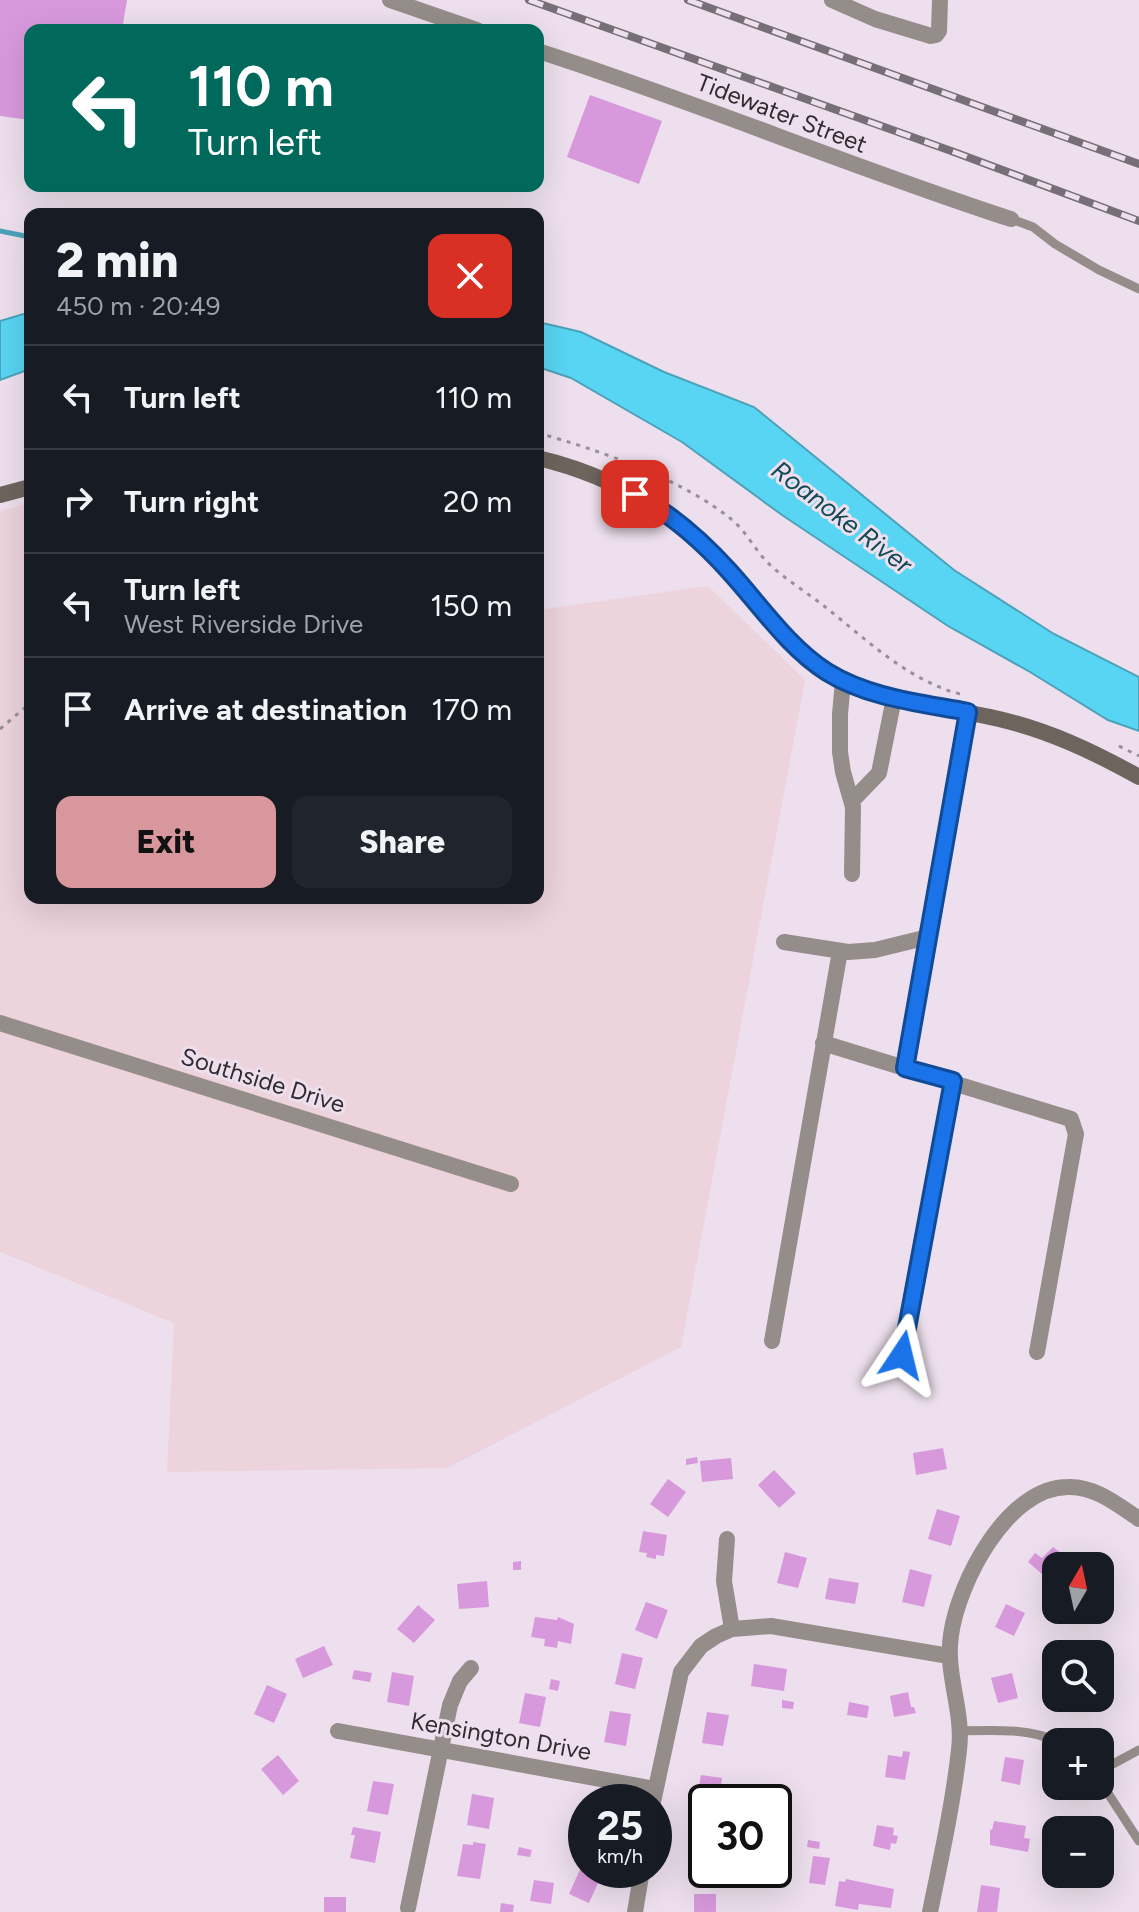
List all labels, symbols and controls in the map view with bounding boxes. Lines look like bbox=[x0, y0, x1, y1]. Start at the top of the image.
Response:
text: 110 m bbox=[188, 53, 334, 120]
icon: left bbox=[56, 56, 160, 160]
street label: Tidewater Street bbox=[693, 67, 871, 159]
text: Turn left bbox=[188, 121, 322, 164]
text: 2 min bbox=[56, 231, 179, 289]
button: close bbox=[428, 234, 512, 318]
text: 450 m · 20:49 bbox=[56, 290, 220, 322]
icon: left bbox=[56, 375, 100, 419]
text: Turn left bbox=[124, 379, 241, 416]
text: 110 m bbox=[435, 379, 512, 416]
water label: Roanoke River bbox=[765, 454, 920, 581]
pin bbox=[601, 460, 669, 528]
icon: arrive bbox=[613, 472, 657, 516]
icon: right bbox=[56, 479, 100, 523]
text: Turn right bbox=[124, 483, 259, 520]
text: 20 m bbox=[443, 483, 512, 520]
text: Turn left bbox=[124, 571, 241, 608]
icon: left bbox=[56, 583, 100, 627]
text: 150 m bbox=[430, 587, 512, 624]
text: West Riverside Drive bbox=[124, 608, 363, 640]
icon: arrive bbox=[56, 687, 100, 731]
text: Arrive at destination bbox=[124, 691, 407, 728]
text: 170 m bbox=[431, 691, 512, 728]
button: Exit bbox=[56, 796, 276, 888]
button: Share bbox=[292, 796, 512, 888]
street label: Southside Drive bbox=[178, 1041, 348, 1119]
position arrow bbox=[860, 1313, 944, 1397]
north arrow bbox=[1042, 1552, 1114, 1624]
map controls bbox=[1042, 1552, 1114, 1888]
button: search bbox=[1042, 1640, 1114, 1712]
street label: Kensington Drive bbox=[408, 1706, 594, 1766]
button: + bbox=[1042, 1728, 1114, 1800]
speed limit sign: 30 bbox=[688, 1784, 792, 1888]
text: 25 bbox=[597, 1802, 643, 1850]
button: − bbox=[1042, 1816, 1114, 1888]
text: km/h bbox=[597, 1844, 643, 1868]

